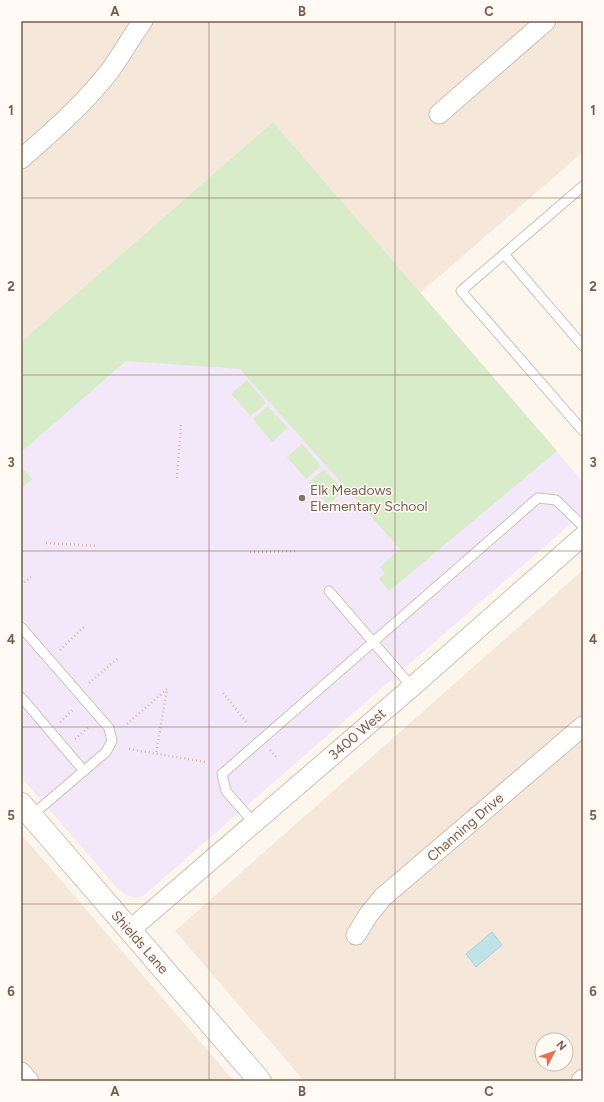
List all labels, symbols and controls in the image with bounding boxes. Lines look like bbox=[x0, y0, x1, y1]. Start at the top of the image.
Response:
text: A bbox=[110, 4, 120, 19]
text: B bbox=[298, 4, 306, 19]
text: C bbox=[484, 4, 494, 19]
text: 1 bbox=[8, 103, 14, 118]
text: 1 bbox=[590, 103, 596, 118]
text: 2 bbox=[7, 279, 15, 294]
text: 2 bbox=[589, 279, 597, 294]
text: 3 bbox=[7, 455, 15, 470]
text: 3 bbox=[589, 455, 597, 470]
place label: Elk Meadows Elementary School bbox=[310, 482, 428, 515]
marker: Elk Meadows Elementary School bbox=[297, 493, 307, 503]
text: 4 bbox=[7, 632, 15, 647]
text: 4 bbox=[589, 632, 597, 647]
street label: 3400 West bbox=[325, 705, 389, 764]
street label: Channing Drive bbox=[424, 789, 507, 865]
text: 5 bbox=[7, 808, 15, 823]
text: 5 bbox=[589, 808, 597, 823]
street label: Shields Lane bbox=[107, 907, 172, 978]
text: 6 bbox=[7, 984, 15, 999]
text: 6 bbox=[589, 984, 597, 999]
north arrow bbox=[534, 1032, 574, 1072]
text: N bbox=[553, 1038, 569, 1053]
text: A bbox=[110, 1084, 120, 1099]
text: B bbox=[298, 1084, 306, 1099]
text: C bbox=[484, 1084, 494, 1099]

